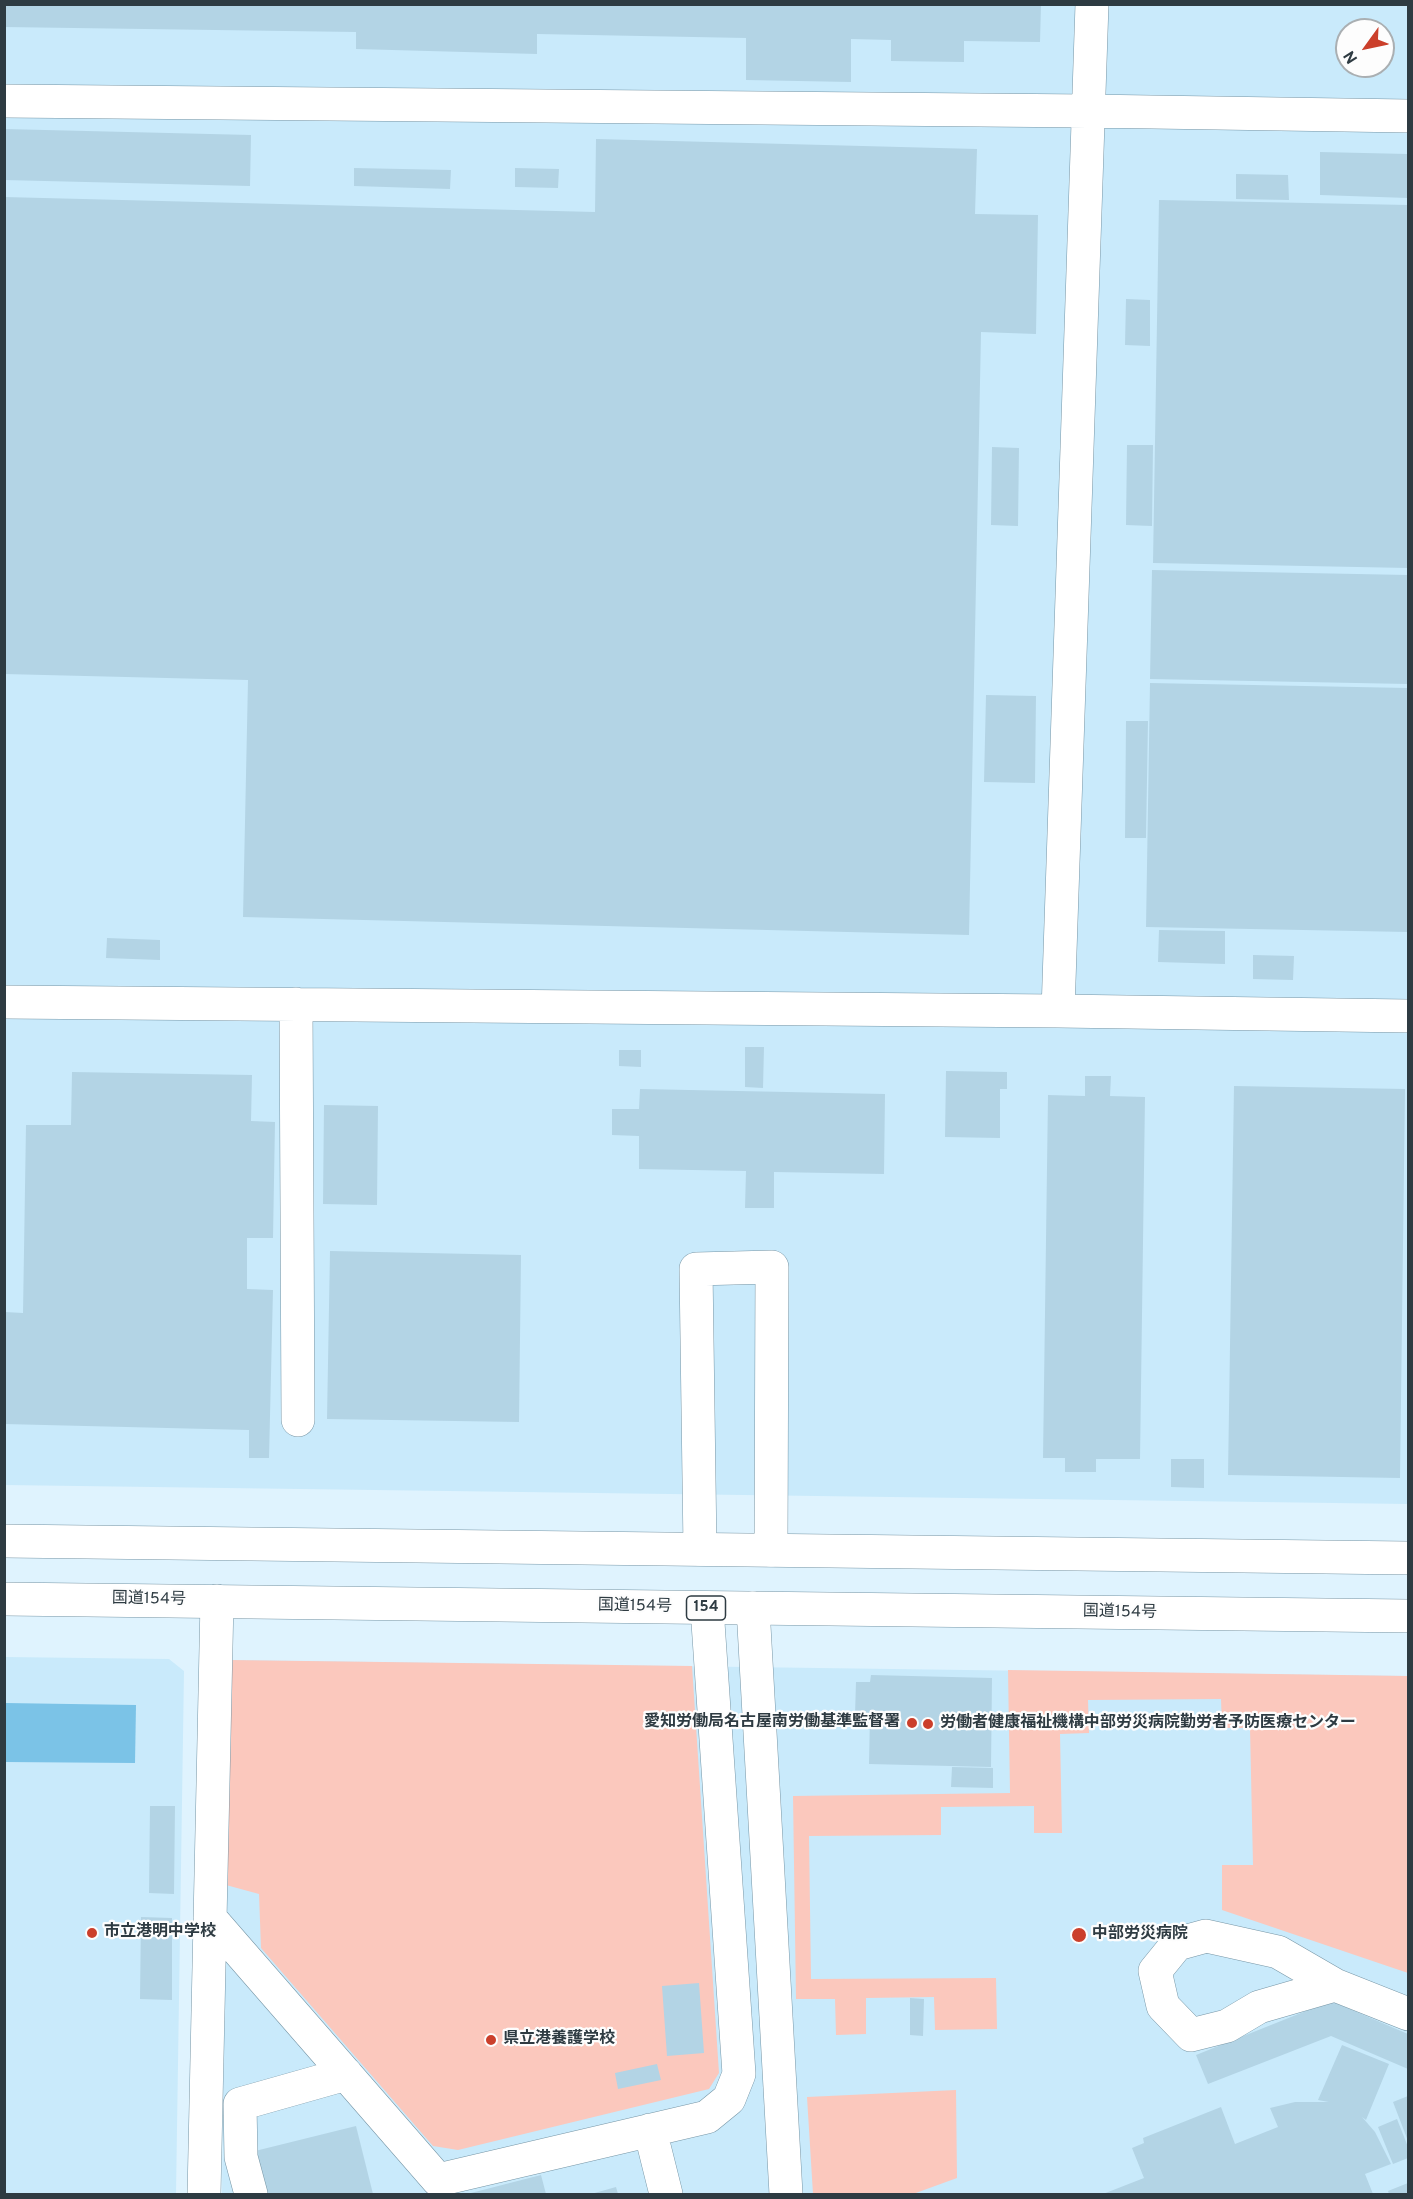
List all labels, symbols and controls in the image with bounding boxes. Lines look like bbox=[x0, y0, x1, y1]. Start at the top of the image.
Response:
north arrow bbox=[1335, 18, 1395, 78]
text: N bbox=[1340, 46, 1363, 67]
street label: 国道154号 bbox=[112, 1590, 186, 1610]
road number: 154 bbox=[686, 1596, 726, 1620]
street label: 国道154号 bbox=[598, 1597, 672, 1617]
street label: 国道154号 bbox=[1083, 1603, 1157, 1623]
place label: 愛知労働局名古屋南労働基準監督署 bbox=[644, 1713, 900, 1733]
place label: 労働者健康福祉機構中部労災病院勤労者予防医療センター bbox=[940, 1714, 1356, 1734]
marker: 愛知労働局名古屋南労働基準監督署 bbox=[905, 1716, 919, 1730]
marker: 労働者健康福祉機構中部労災病院勤労者予防医療センター bbox=[921, 1717, 935, 1731]
place label: 市立港明中学校 bbox=[104, 1923, 216, 1943]
place label: 中部労災病院 bbox=[1092, 1925, 1188, 1945]
marker: 市立港明中学校 bbox=[85, 1926, 99, 1940]
marker: 中部労災病院 bbox=[1070, 1926, 1088, 1944]
place label: 県立港養護学校 bbox=[503, 2030, 615, 2050]
marker: 県立港養護学校 bbox=[484, 2033, 498, 2047]

